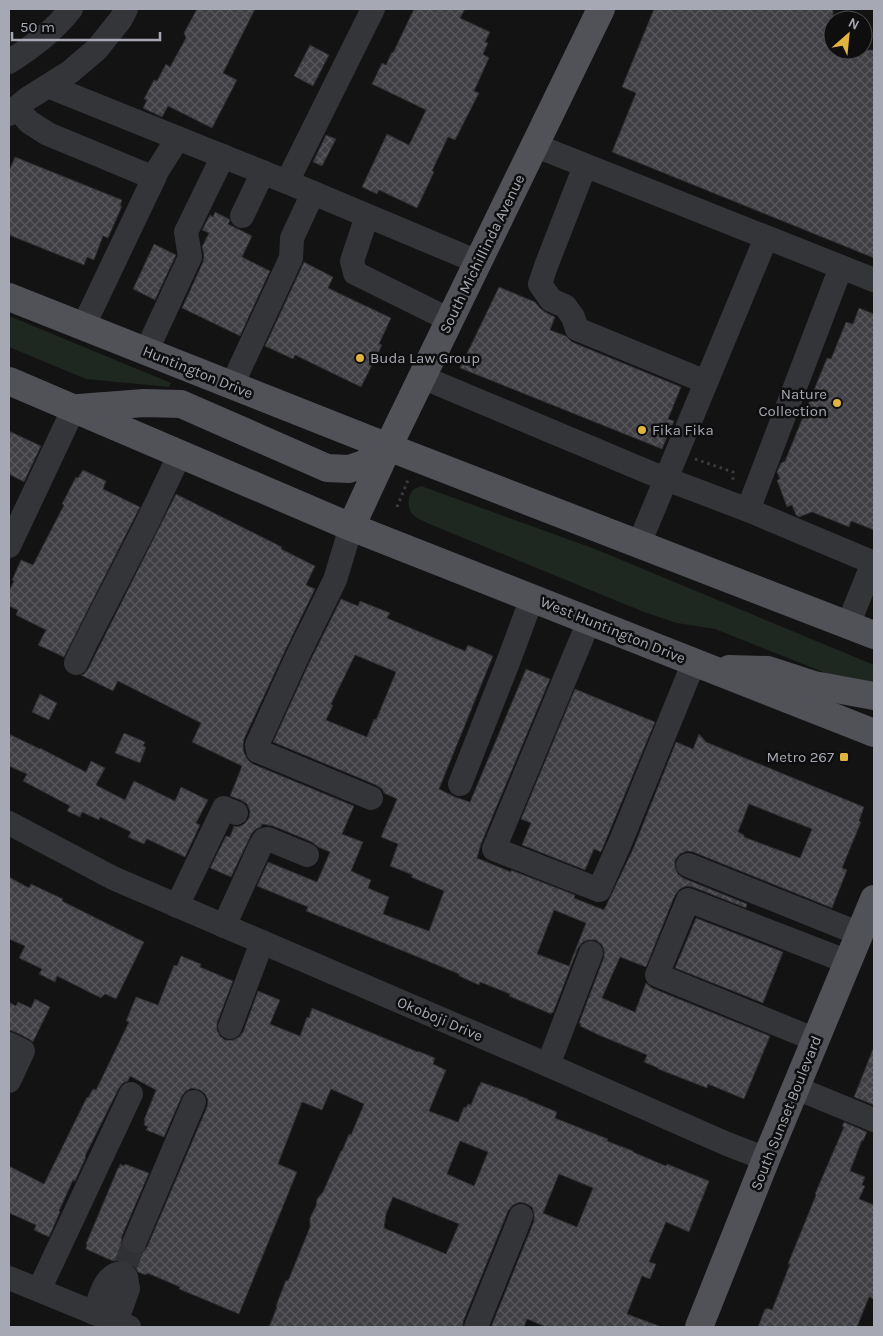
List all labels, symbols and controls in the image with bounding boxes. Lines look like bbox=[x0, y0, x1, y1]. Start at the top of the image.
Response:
scale bar bbox=[12, 10, 160, 42]
north arrow bbox=[823, 10, 873, 60]
text: N bbox=[845, 14, 862, 34]
text: 50 m bbox=[20, 18, 55, 36]
street label: South Michillinda Avenue bbox=[436, 171, 528, 337]
street label: Huntington Drive bbox=[140, 342, 256, 402]
place label: Buda Law Group bbox=[370, 349, 480, 367]
marker: Buda Law Group bbox=[354, 352, 366, 364]
place label: Nature Collection bbox=[758, 385, 827, 420]
marker: Nature Collection bbox=[831, 397, 843, 409]
place label: Fika Fika bbox=[652, 421, 714, 439]
marker: Fika Fika bbox=[636, 424, 648, 436]
street label: West Huntington Drive bbox=[538, 593, 688, 667]
place label: Metro 267 bbox=[766, 748, 834, 766]
marker: Metro 267 bbox=[838, 751, 850, 763]
street label: Okoboji Drive bbox=[395, 993, 485, 1045]
street label: South Sunset Boulevard bbox=[747, 1033, 825, 1193]

